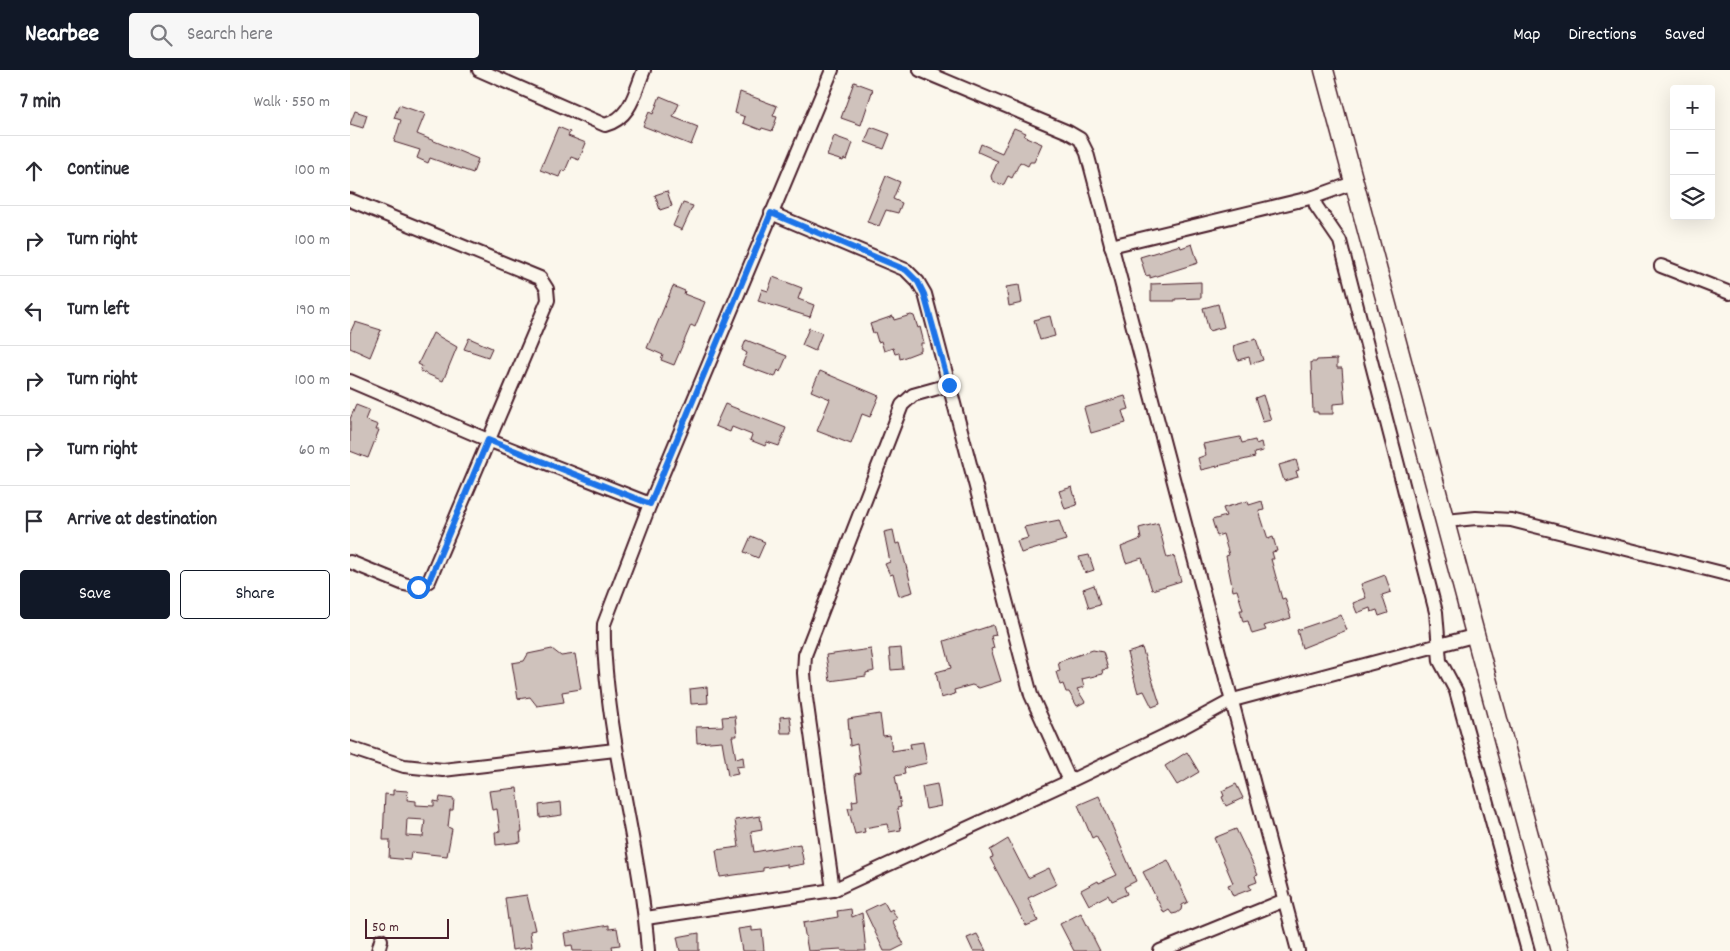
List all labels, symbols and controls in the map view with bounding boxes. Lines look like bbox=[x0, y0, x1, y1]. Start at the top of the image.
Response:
search box bbox=[129, 13, 479, 58]
text: Nearbee bbox=[25, 18, 99, 52]
icon: search bbox=[147, 21, 175, 49]
text: Search here bbox=[187, 22, 273, 49]
text: Map bbox=[1513, 23, 1540, 48]
text: Directions bbox=[1568, 23, 1637, 48]
text: Saved bbox=[1665, 23, 1705, 48]
map controls bbox=[1670, 85, 1715, 220]
button: + bbox=[1670, 85, 1715, 130]
text: 7 min bbox=[20, 88, 61, 118]
text: Walk · 550 m bbox=[254, 91, 330, 114]
button: − bbox=[1670, 130, 1715, 175]
icon: ahead bbox=[20, 157, 48, 185]
text: Continue bbox=[67, 157, 129, 184]
text: 100 m bbox=[294, 159, 330, 182]
button: layers bbox=[1670, 175, 1715, 220]
icon: right bbox=[20, 227, 48, 255]
text: Turn right bbox=[67, 227, 138, 254]
text: 100 m bbox=[294, 229, 330, 252]
icon: left bbox=[20, 297, 48, 325]
text: Turn left bbox=[67, 297, 130, 324]
text: 190 m bbox=[296, 299, 330, 322]
icon: right bbox=[20, 367, 48, 395]
text: Turn right bbox=[67, 367, 138, 394]
text: 100 m bbox=[294, 369, 330, 392]
route end bbox=[938, 374, 961, 397]
icon: right bbox=[20, 437, 48, 465]
text: Turn right bbox=[67, 437, 138, 464]
text: 60 m bbox=[299, 439, 330, 462]
icon: arrive bbox=[20, 507, 48, 535]
text: Arrive at destination bbox=[67, 507, 217, 534]
button: Save bbox=[20, 570, 170, 619]
button: Share bbox=[180, 570, 330, 619]
route start bbox=[407, 576, 430, 599]
scale bar bbox=[365, 916, 449, 939]
text: 50 m bbox=[372, 918, 399, 938]

